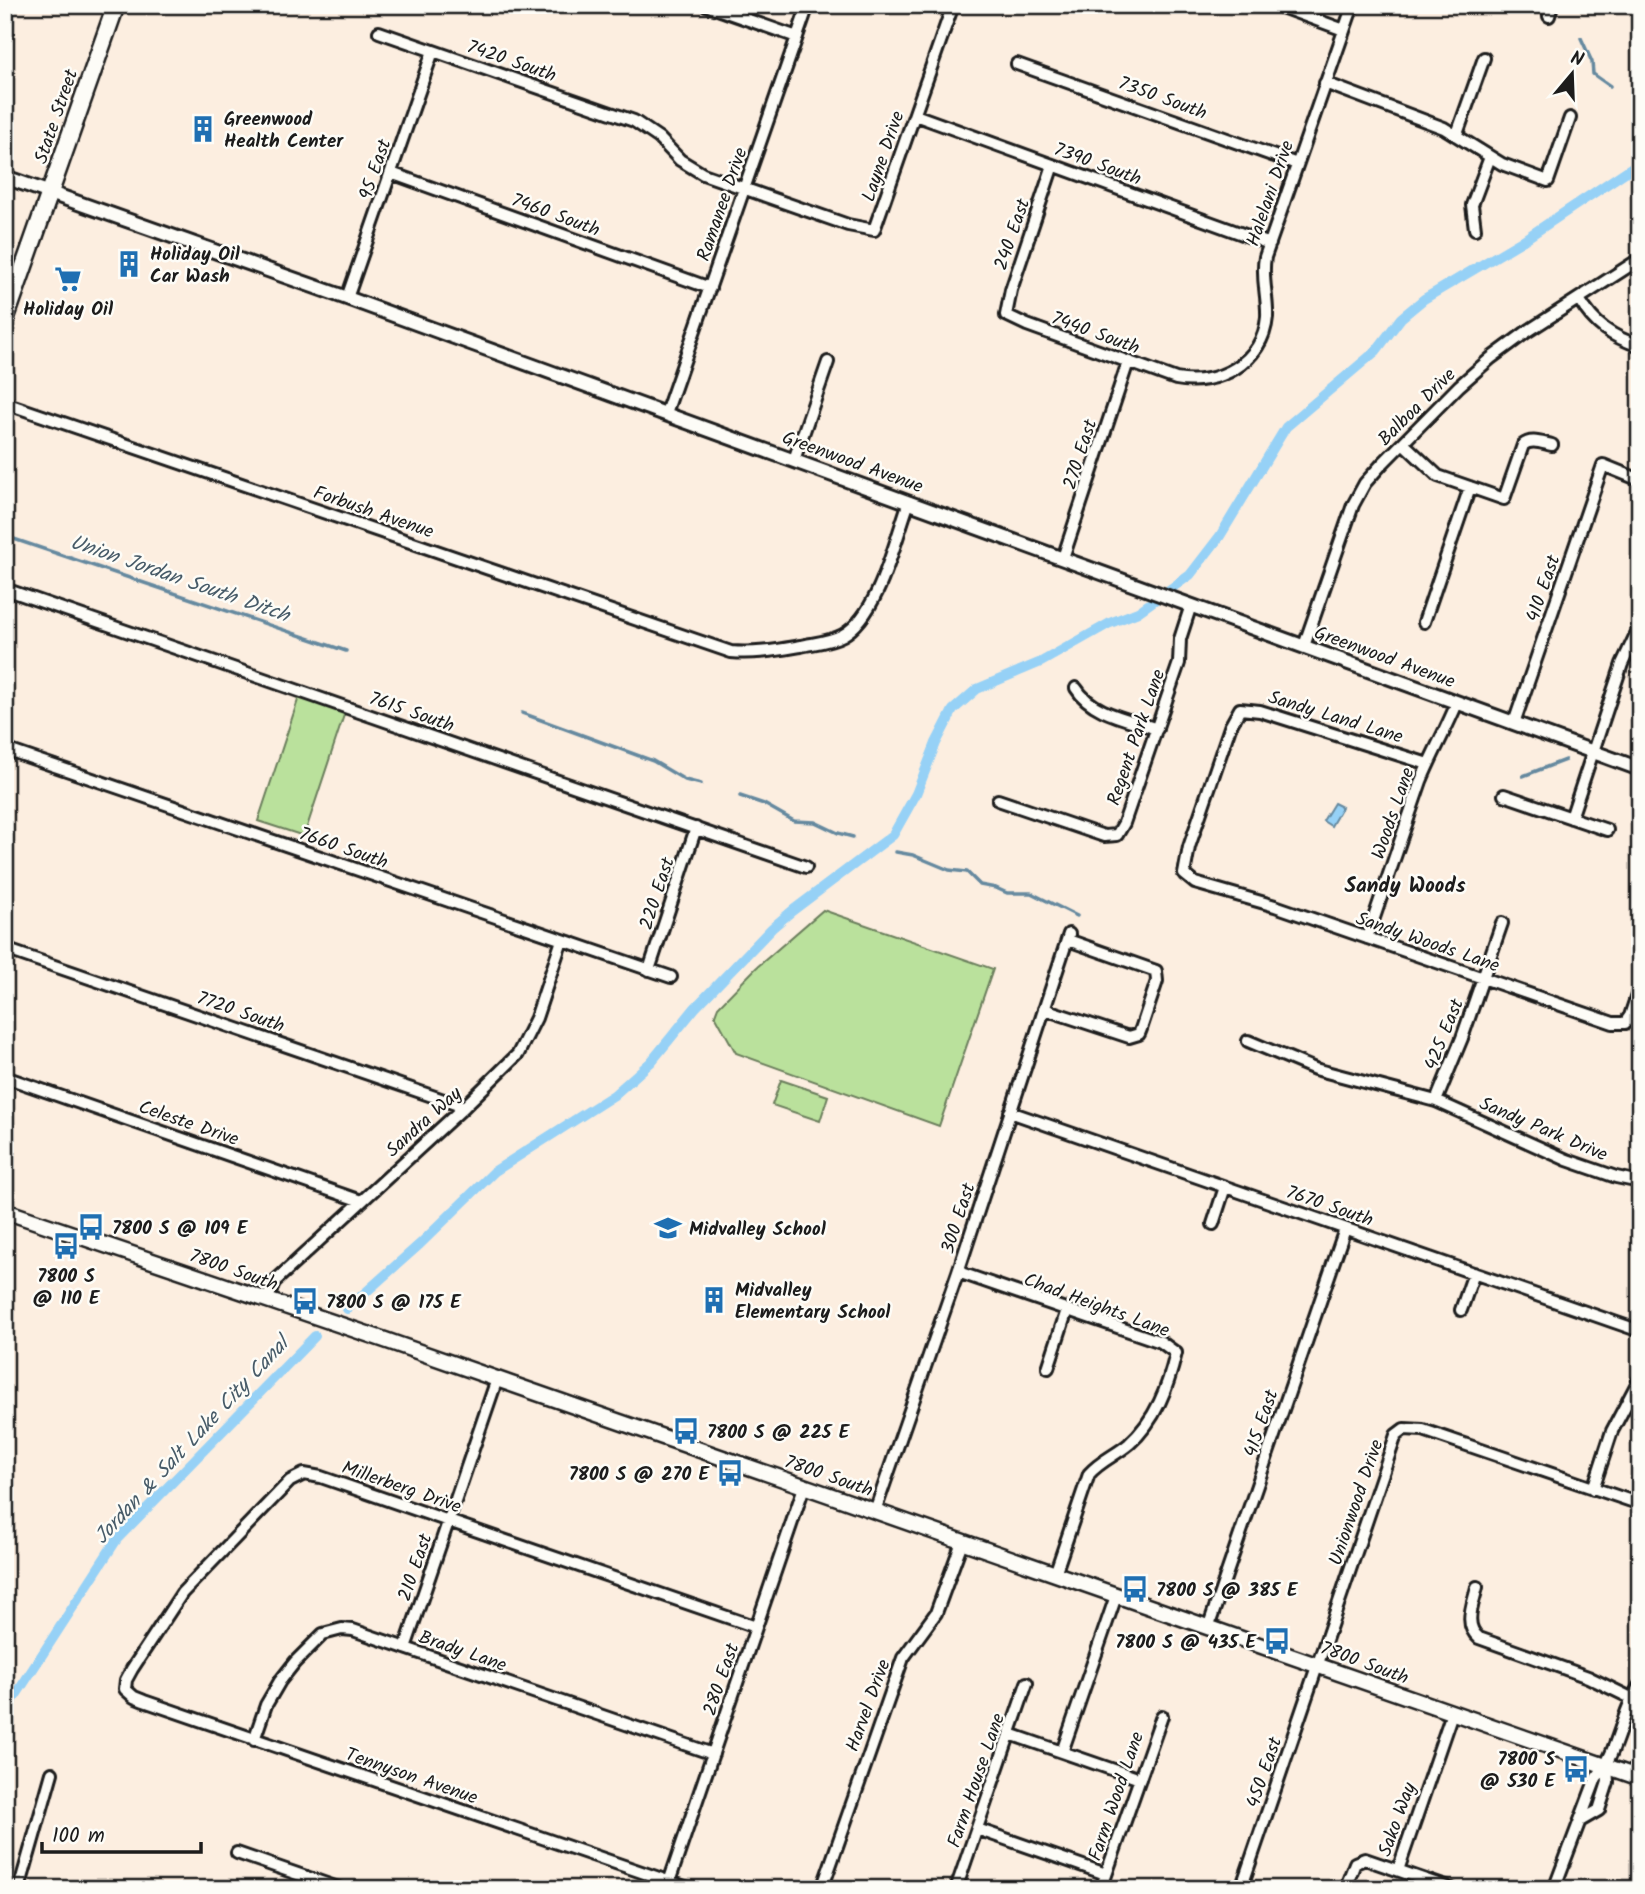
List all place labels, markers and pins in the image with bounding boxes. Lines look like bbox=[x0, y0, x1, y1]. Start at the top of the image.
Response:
place label: Greenwood Health Center bbox=[224, 105, 344, 157]
building icon: Greenwood Health Center bbox=[188, 114, 218, 144]
place label: Holiday Oil Car Wash bbox=[150, 240, 241, 292]
building icon: Holiday Oil Car Wash bbox=[114, 249, 144, 279]
supermarket icon: Holiday Oil bbox=[53, 264, 83, 294]
place label: Holiday Oil bbox=[23, 295, 114, 325]
bus stop icon: 7800 S @ 109 E bbox=[76, 1212, 106, 1242]
school or university icon: Midvalley School bbox=[653, 1213, 683, 1243]
place label: 7800 S @ 109 E bbox=[112, 1214, 249, 1244]
place label: Midvalley School bbox=[689, 1215, 827, 1245]
bus stop icon: 7800 S @ 110 E bbox=[51, 1231, 81, 1261]
place label: 7800 S @ 110 E bbox=[33, 1262, 101, 1314]
place label: Midvalley Elementary School bbox=[735, 1276, 891, 1328]
building icon: Midvalley Elementary School bbox=[699, 1285, 729, 1315]
bus stop icon: 7800 S @ 175 E bbox=[290, 1286, 320, 1316]
place label: 7800 S @ 175 E bbox=[326, 1288, 462, 1318]
bus stop icon: 7800 S @ 225 E bbox=[671, 1416, 701, 1446]
place label: 7800 S @ 225 E bbox=[707, 1418, 851, 1448]
bus stop icon: 7800 S @ 270 E bbox=[715, 1458, 745, 1488]
place label: 7800 S @ 270 E bbox=[569, 1460, 711, 1490]
bus stop icon: 7800 S @ 385 E bbox=[1120, 1574, 1150, 1604]
place label: 7800 S @ 385 E bbox=[1156, 1576, 1299, 1606]
bus stop icon: 7800 S @ 435 E bbox=[1262, 1626, 1292, 1656]
place label: 7800 S @ 435 E bbox=[1115, 1628, 1258, 1658]
place label: 7800 S @ 530 E bbox=[1480, 1745, 1557, 1797]
bus stop icon: 7800 S @ 530 E bbox=[1561, 1754, 1591, 1784]

